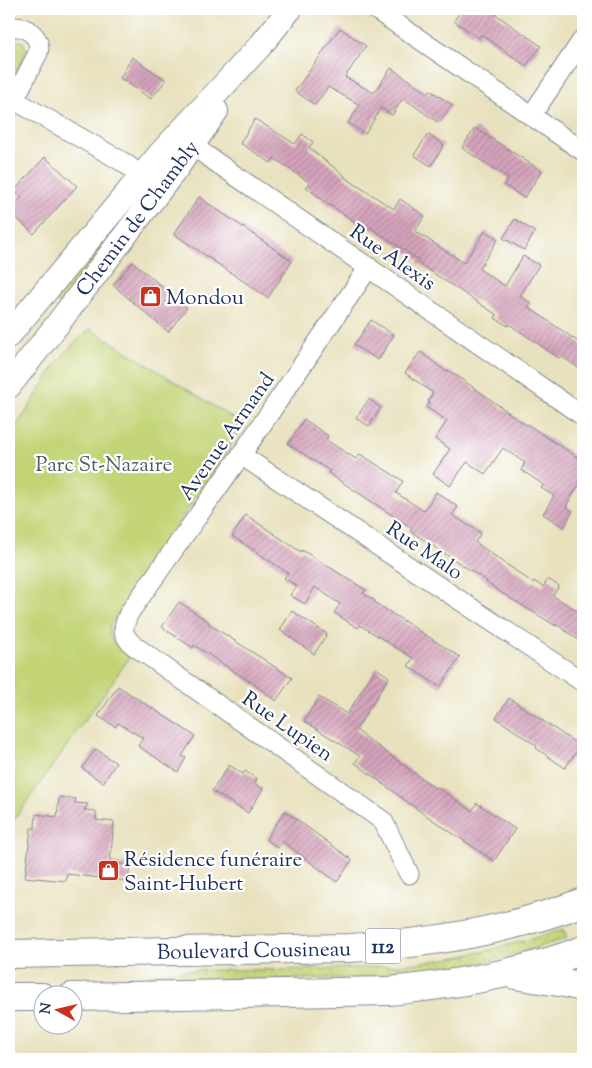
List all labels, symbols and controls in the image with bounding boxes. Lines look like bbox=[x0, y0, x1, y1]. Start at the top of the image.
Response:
street label: Chemin de Chambly bbox=[70, 134, 208, 304]
street label: Rue Alexis bbox=[343, 218, 441, 299]
place label: Mondou bbox=[166, 284, 244, 314]
shop icon: Mondou bbox=[138, 285, 162, 309]
street label: Avenue Armand bbox=[172, 367, 283, 507]
park label: Parc St-Nazaire bbox=[36, 451, 172, 481]
street label: Rue Malo bbox=[379, 515, 468, 588]
street label: Rue Lupien bbox=[235, 685, 339, 770]
place label: Résidence funéraire Saint-Hubert bbox=[124, 846, 302, 900]
shop icon: Résidence funéraire Saint-Hubert bbox=[96, 859, 120, 883]
road number: 112 bbox=[366, 928, 400, 964]
street label: Boulevard Cousineau bbox=[157, 935, 351, 969]
north arrow bbox=[32, 986, 82, 1036]
text: N bbox=[36, 1002, 58, 1015]

